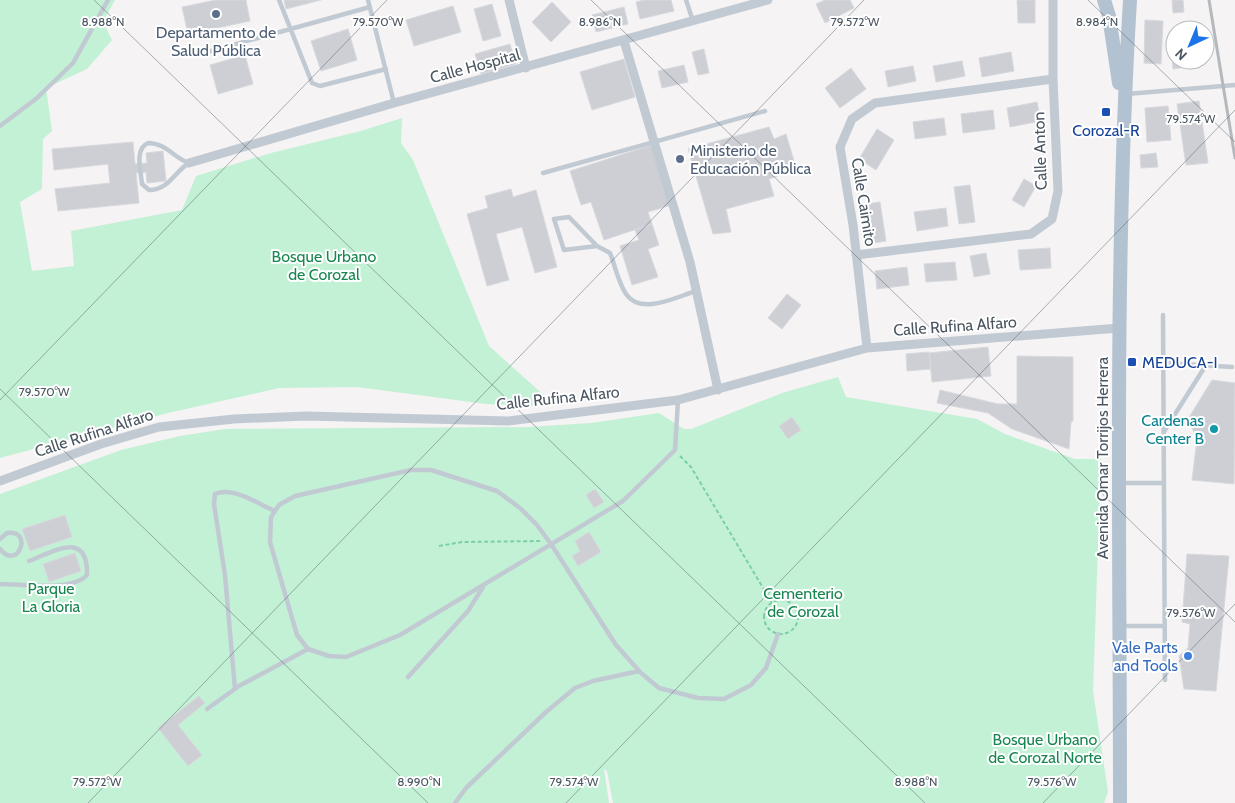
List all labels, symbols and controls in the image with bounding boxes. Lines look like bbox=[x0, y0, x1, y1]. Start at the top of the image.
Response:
marker: Departamento de Salud Pública bbox=[210, 8, 222, 20]
text: 8.988°N bbox=[81, 14, 125, 29]
text: 79.570°W bbox=[353, 14, 404, 29]
text: 8.986°N bbox=[579, 14, 621, 29]
text: 79.572°W bbox=[831, 14, 880, 29]
text: 8.984°N bbox=[1076, 14, 1118, 29]
north arrow bbox=[1165, 20, 1215, 70]
place label: Departamento de Salud Pública bbox=[156, 23, 276, 60]
text: N bbox=[1171, 44, 1191, 64]
street label: Calle Hospital bbox=[428, 45, 522, 87]
marker: Corozal-R bbox=[1100, 106, 1112, 118]
street label: Calle Anton bbox=[1029, 111, 1051, 191]
text: 79.574°W bbox=[1167, 111, 1216, 126]
place label: Corozal-R bbox=[1072, 121, 1140, 140]
place label: Ministerio de Educación Pública bbox=[690, 141, 812, 178]
marker: Ministerio de Educación Pública bbox=[674, 153, 686, 165]
street label: Calle Caimito bbox=[848, 156, 880, 248]
park label: Bosque Urbano de Corozal bbox=[272, 247, 377, 284]
street label: Calle Rufina Alfaro bbox=[893, 312, 1018, 340]
place label: MEDUCA-I bbox=[1142, 353, 1218, 372]
marker: MEDUCA-I bbox=[1126, 356, 1138, 368]
street label: Avenida Omar Torrijos Herrera bbox=[1093, 357, 1112, 559]
street label: Calle Rufina Alfaro bbox=[496, 382, 621, 414]
text: 79.570°W bbox=[19, 384, 70, 399]
street label: Calle Rufina Alfaro bbox=[32, 405, 156, 461]
place label: Cardenas Center B bbox=[1141, 411, 1204, 448]
marker: Cardenas Center B bbox=[1208, 423, 1220, 435]
park label: Parque La Gloria bbox=[22, 579, 81, 616]
park label: Cementerio de Corozal bbox=[763, 584, 843, 621]
text: 79.576°W bbox=[1167, 605, 1216, 620]
place label: Vale Parts and Tools bbox=[1112, 638, 1178, 675]
marker: Vale Parts and Tools bbox=[1182, 650, 1194, 662]
park label: Bosque Urbano de Corozal Norte bbox=[988, 730, 1102, 767]
text: 79.572°W bbox=[73, 774, 122, 789]
text: 8.990°N bbox=[397, 774, 441, 789]
text: 79.574°W bbox=[550, 774, 599, 789]
text: 8.988°N bbox=[894, 774, 938, 789]
text: 79.576°W bbox=[1028, 774, 1077, 789]

